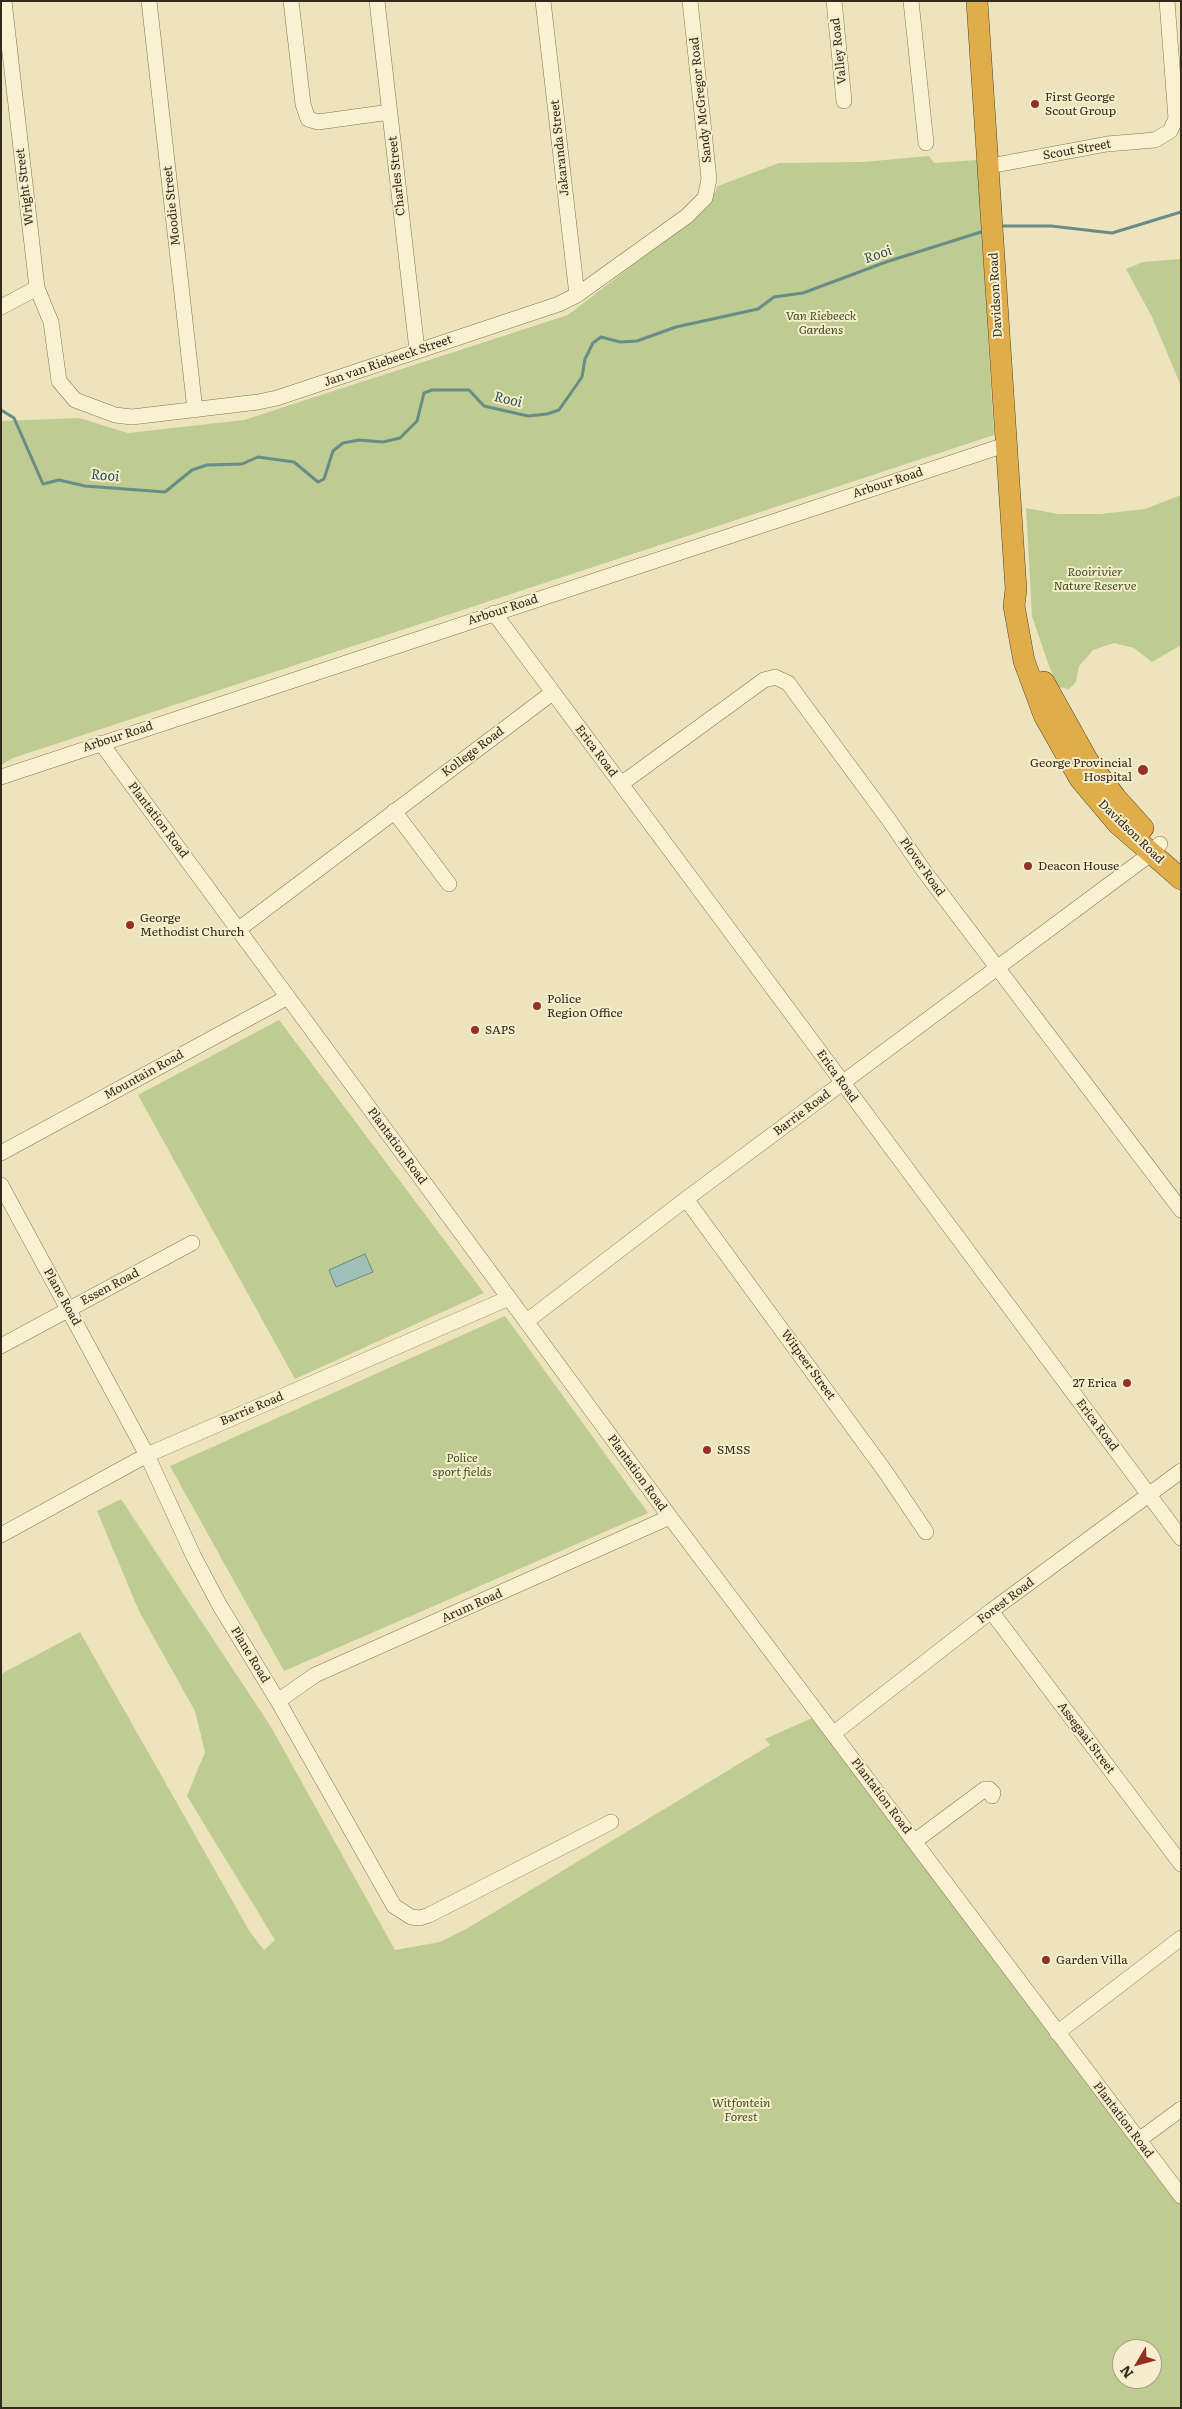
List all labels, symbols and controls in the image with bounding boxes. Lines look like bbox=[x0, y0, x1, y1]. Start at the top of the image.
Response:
street label: Valley Road bbox=[828, 17, 850, 85]
street label: Sandy McGregor Road bbox=[687, 36, 715, 164]
place label: First George Scout Group bbox=[1045, 90, 1116, 118]
marker: First George Scout Group bbox=[1029, 98, 1041, 110]
street label: Jakaranda Street bbox=[548, 99, 572, 197]
street label: Charles Street bbox=[386, 135, 408, 217]
street label: Scout Street bbox=[1042, 137, 1112, 163]
street label: Wright Street bbox=[13, 147, 37, 227]
street label: Moodie Street bbox=[161, 165, 183, 247]
water label: Rooi bbox=[862, 242, 894, 268]
street label: Davidson Road bbox=[987, 252, 1005, 338]
park label: Van Riebeeck Gardens bbox=[786, 309, 856, 337]
street label: Jan van Riebeeck Street bbox=[322, 332, 454, 390]
water label: Rooi bbox=[492, 389, 524, 411]
street label: Arbour Road bbox=[851, 465, 925, 501]
water label: Rooi bbox=[90, 466, 120, 486]
park label: Rooirivier Nature Reserve bbox=[1054, 565, 1136, 593]
street label: Arbour Road bbox=[466, 592, 540, 628]
street label: Arbour Road bbox=[81, 719, 155, 755]
street label: Erica Road bbox=[572, 722, 620, 780]
street label: Kollege Road bbox=[439, 724, 507, 780]
place label: George Provincial Hospital bbox=[1030, 756, 1132, 784]
marker: George Provincial Hospital bbox=[1136, 763, 1150, 777]
street label: Plantation Road bbox=[125, 779, 191, 861]
street label: Davidson Road bbox=[1095, 797, 1167, 867]
street label: Plover Road bbox=[897, 835, 947, 899]
place label: Deacon House bbox=[1038, 859, 1119, 873]
marker: Deacon House bbox=[1022, 860, 1034, 872]
place label: George Methodist Church bbox=[140, 911, 244, 939]
marker: George Methodist Church bbox=[124, 919, 136, 931]
place label: Police Region Office bbox=[547, 992, 623, 1020]
marker: Police Region Office bbox=[531, 1000, 543, 1012]
place label: SAPS bbox=[485, 1023, 515, 1037]
marker: SAPS bbox=[469, 1024, 481, 1036]
street label: Mountain Road bbox=[102, 1047, 186, 1103]
street label: Erica Road bbox=[813, 1047, 861, 1105]
street label: Barrie Road bbox=[771, 1087, 833, 1139]
street label: Plantation Road bbox=[364, 1105, 430, 1187]
street label: Plane Road bbox=[40, 1266, 84, 1328]
street label: Essen Road bbox=[78, 1266, 142, 1308]
street label: Witpeer Street bbox=[778, 1327, 838, 1403]
place label: 27 Erica bbox=[1073, 1376, 1117, 1390]
marker: 27 Erica bbox=[1121, 1377, 1133, 1389]
street label: Barrie Road bbox=[218, 1389, 286, 1429]
street label: Erica Road bbox=[1073, 1396, 1121, 1454]
street label: Plantation Road bbox=[604, 1432, 670, 1514]
place label: SMSS bbox=[717, 1443, 750, 1457]
marker: SMSS bbox=[701, 1444, 713, 1456]
park label: Police sport fields bbox=[432, 1451, 492, 1479]
street label: Forest Road bbox=[975, 1575, 1037, 1627]
street label: Arum Road bbox=[439, 1586, 505, 1626]
street label: Plane Road bbox=[228, 1624, 272, 1686]
street label: Assegaai Street bbox=[1054, 1699, 1118, 1777]
street label: Plantation Road bbox=[848, 1755, 914, 1837]
place label: Garden Villa bbox=[1056, 1953, 1128, 1967]
marker: Garden Villa bbox=[1040, 1954, 1052, 1966]
street label: Plantation Road bbox=[1090, 2079, 1156, 2161]
park label: Witfontein Forest bbox=[712, 2096, 770, 2124]
north arrow bbox=[1112, 2339, 1162, 2389]
text: N bbox=[1114, 2362, 1137, 2383]

